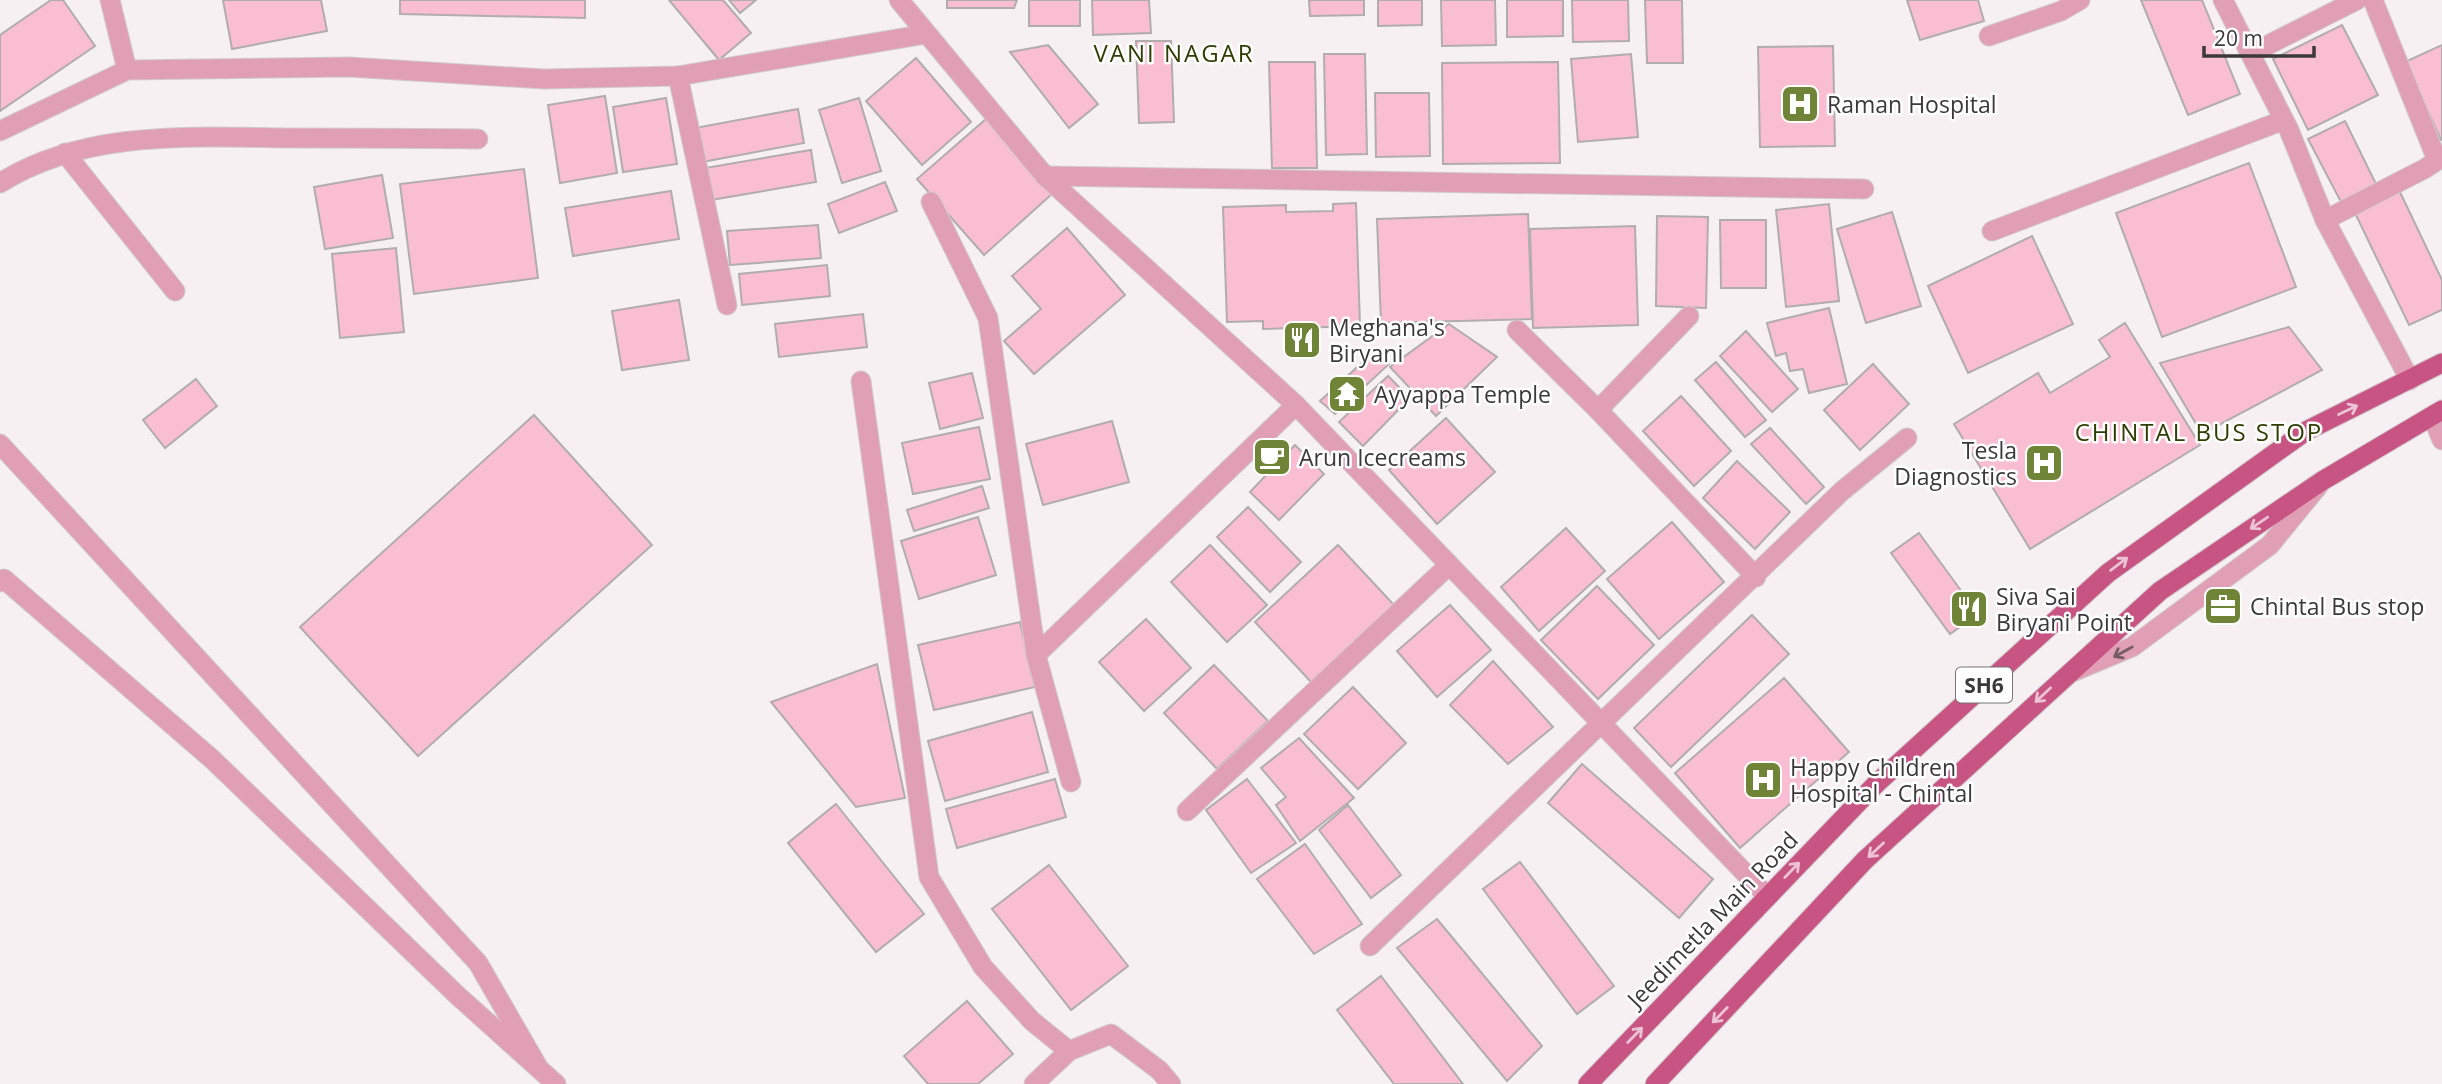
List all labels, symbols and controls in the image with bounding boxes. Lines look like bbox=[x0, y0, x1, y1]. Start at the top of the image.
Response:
scale bar bbox=[2204, 14, 2314, 58]
text: 20 m bbox=[2214, 24, 2263, 52]
district label: VANI NAGAR bbox=[1093, 36, 1255, 69]
hospital icon: Raman Hospital bbox=[1779, 83, 1821, 125]
place label: Raman Hospital bbox=[1827, 88, 1997, 120]
place label: Meghana's Biryani bbox=[1329, 311, 1445, 369]
restaurant icon: Meghana's Biryani bbox=[1281, 319, 1323, 361]
temple icon: Ayyappa Temple bbox=[1326, 373, 1368, 415]
place label: Ayyappa Temple bbox=[1374, 378, 1551, 410]
one-way arrow bbox=[2337, 403, 2358, 417]
district label: CHINTAL BUS STOP bbox=[2075, 415, 2323, 448]
place label: Tesla Diagnostics bbox=[1894, 434, 2017, 492]
cafe icon: Arun Icecreams bbox=[1251, 436, 1293, 478]
place label: Arun Icecreams bbox=[1299, 441, 1466, 473]
hospital icon: Tesla Diagnostics bbox=[2023, 442, 2065, 484]
one-way arrow bbox=[2250, 516, 2269, 531]
one-way arrow bbox=[2109, 557, 2128, 572]
place label: Siva Sai Biryani Point bbox=[1996, 580, 2132, 638]
office icon: Chintal Bus stop bbox=[2202, 585, 2244, 627]
restaurant icon: Siva Sai Biryani Point bbox=[1948, 588, 1990, 630]
place label: Chintal Bus stop bbox=[2250, 590, 2424, 622]
one-way arrow bbox=[2113, 646, 2134, 659]
road number: SH6 bbox=[1956, 668, 2012, 702]
one-way arrow bbox=[2035, 687, 2052, 704]
place label: Happy Children Hospital - Chintal bbox=[1790, 751, 1973, 809]
hospital icon: Happy Children Hospital - Chintal bbox=[1742, 759, 1784, 801]
street label: Jeedimetla Main Road bbox=[1618, 824, 1804, 1015]
one-way arrow bbox=[1868, 841, 1885, 858]
one-way arrow bbox=[1784, 862, 1801, 879]
one-way arrow bbox=[1712, 1007, 1729, 1024]
one-way arrow bbox=[1627, 1026, 1644, 1043]

